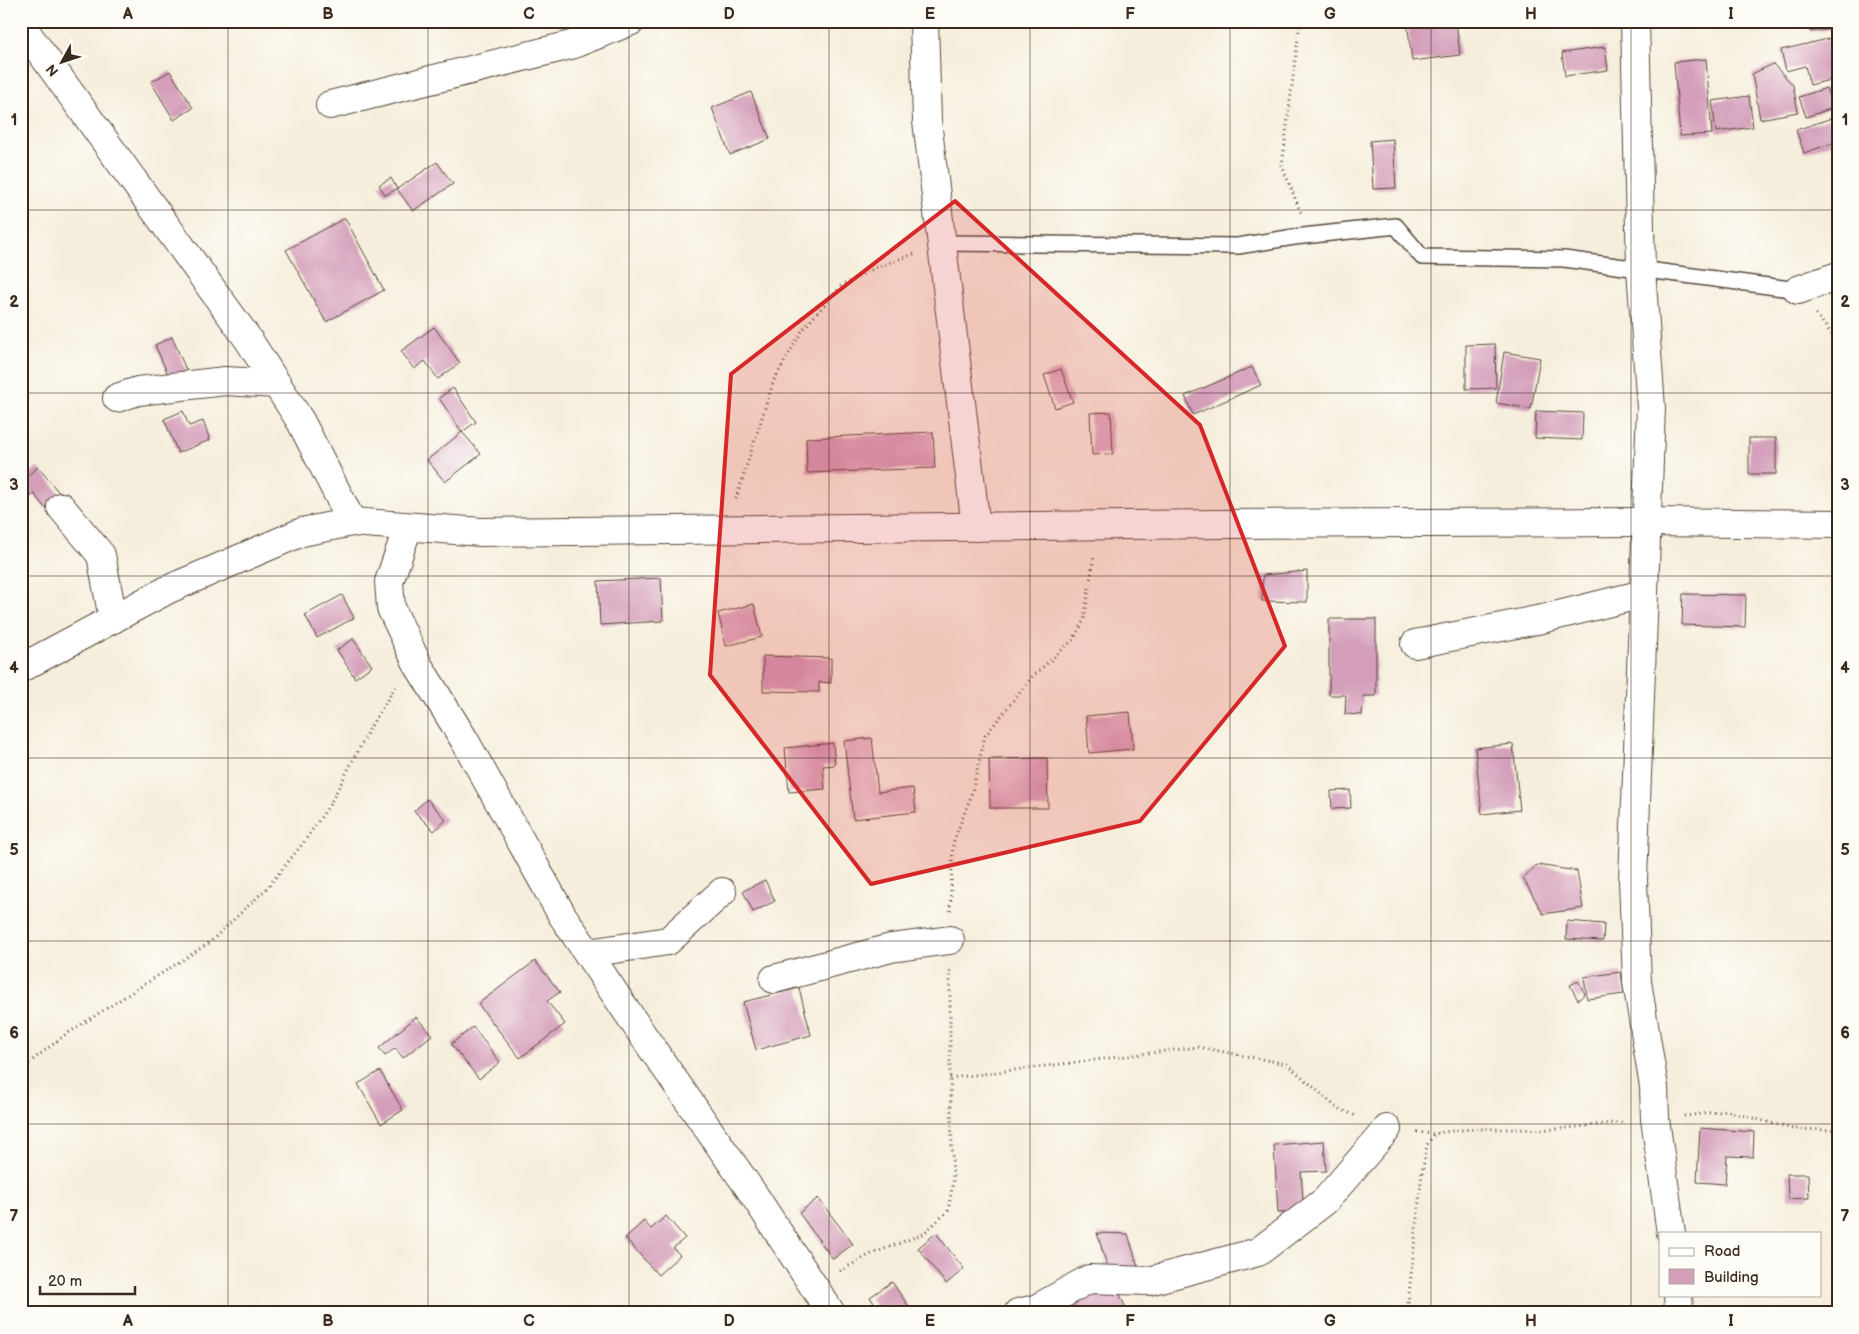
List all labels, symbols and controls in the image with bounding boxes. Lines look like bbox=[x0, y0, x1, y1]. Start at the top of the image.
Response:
text: A bbox=[122, 5, 133, 24]
text: B bbox=[322, 5, 334, 24]
text: C bbox=[523, 5, 535, 24]
text: D bbox=[723, 5, 735, 24]
text: E bbox=[925, 5, 935, 24]
text: F bbox=[1125, 5, 1135, 24]
text: G bbox=[1324, 5, 1336, 24]
text: H bbox=[1525, 5, 1537, 24]
text: I bbox=[1728, 5, 1734, 24]
north arrow bbox=[38, 38, 88, 88]
text: N bbox=[43, 61, 62, 80]
text: 1 bbox=[11, 111, 17, 130]
text: 1 bbox=[1842, 111, 1848, 130]
text: 2 bbox=[9, 293, 19, 312]
text: 2 bbox=[1840, 293, 1850, 312]
text: 3 bbox=[9, 476, 19, 495]
text: 3 bbox=[1840, 476, 1850, 495]
text: 4 bbox=[9, 659, 19, 678]
text: 4 bbox=[1840, 659, 1850, 678]
text: 5 bbox=[9, 841, 19, 860]
text: 5 bbox=[1840, 841, 1850, 860]
text: 6 bbox=[9, 1024, 19, 1043]
text: 6 bbox=[1840, 1024, 1850, 1043]
text: 7 bbox=[10, 1207, 19, 1226]
text: 7 bbox=[1841, 1207, 1850, 1226]
legend bbox=[1659, 1232, 1822, 1296]
text: Road bbox=[1704, 1242, 1740, 1261]
scale bar bbox=[40, 1264, 135, 1296]
text: Building bbox=[1704, 1268, 1759, 1287]
text: 20 m bbox=[48, 1272, 82, 1291]
text: A bbox=[122, 1312, 133, 1331]
text: B bbox=[322, 1312, 334, 1331]
text: C bbox=[523, 1312, 535, 1331]
text: D bbox=[723, 1312, 735, 1331]
text: E bbox=[925, 1312, 935, 1331]
text: F bbox=[1125, 1312, 1135, 1331]
text: G bbox=[1324, 1312, 1336, 1331]
text: H bbox=[1525, 1312, 1537, 1331]
text: I bbox=[1728, 1312, 1734, 1331]

